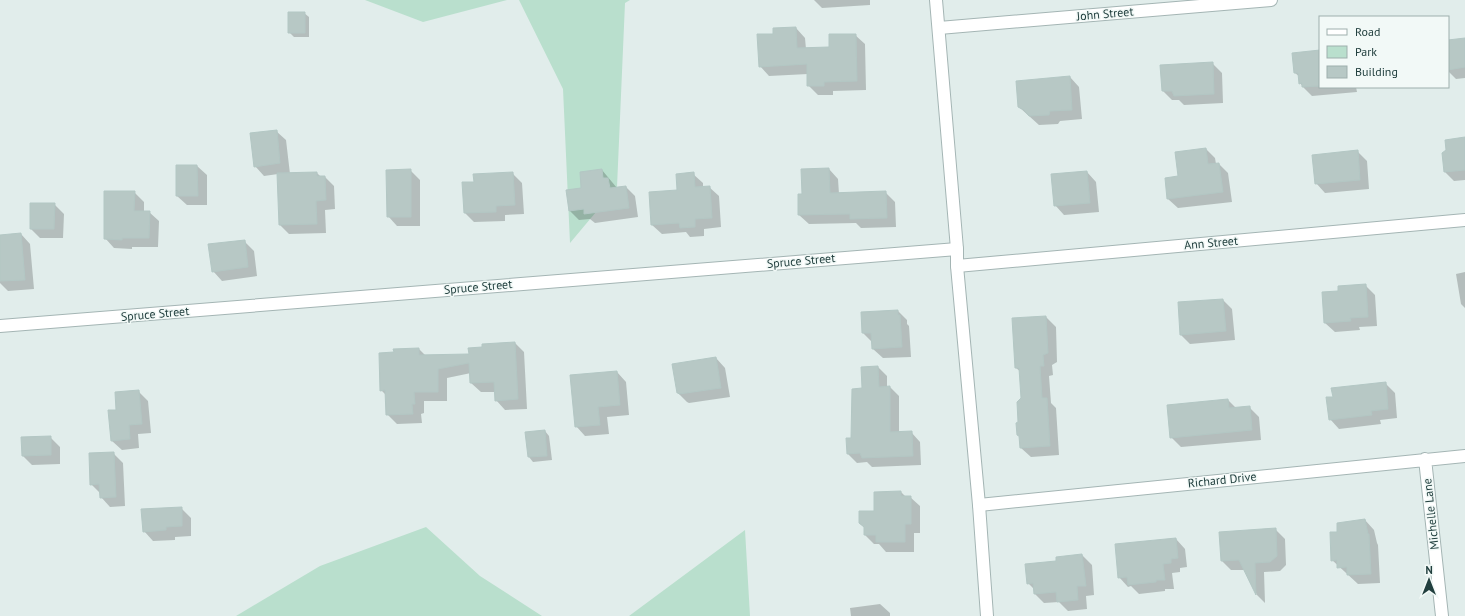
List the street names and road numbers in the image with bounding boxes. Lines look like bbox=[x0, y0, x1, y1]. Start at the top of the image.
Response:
street label: John Street bbox=[1075, 4, 1134, 24]
street label: Ann Street bbox=[1183, 233, 1239, 252]
street label: Spruce Street bbox=[766, 250, 836, 271]
street label: Spruce Street bbox=[443, 276, 513, 297]
street label: Spruce Street bbox=[120, 303, 190, 324]
street label: Richard Drive bbox=[1187, 468, 1257, 491]
street label: Michelle Lane bbox=[1419, 478, 1442, 550]

